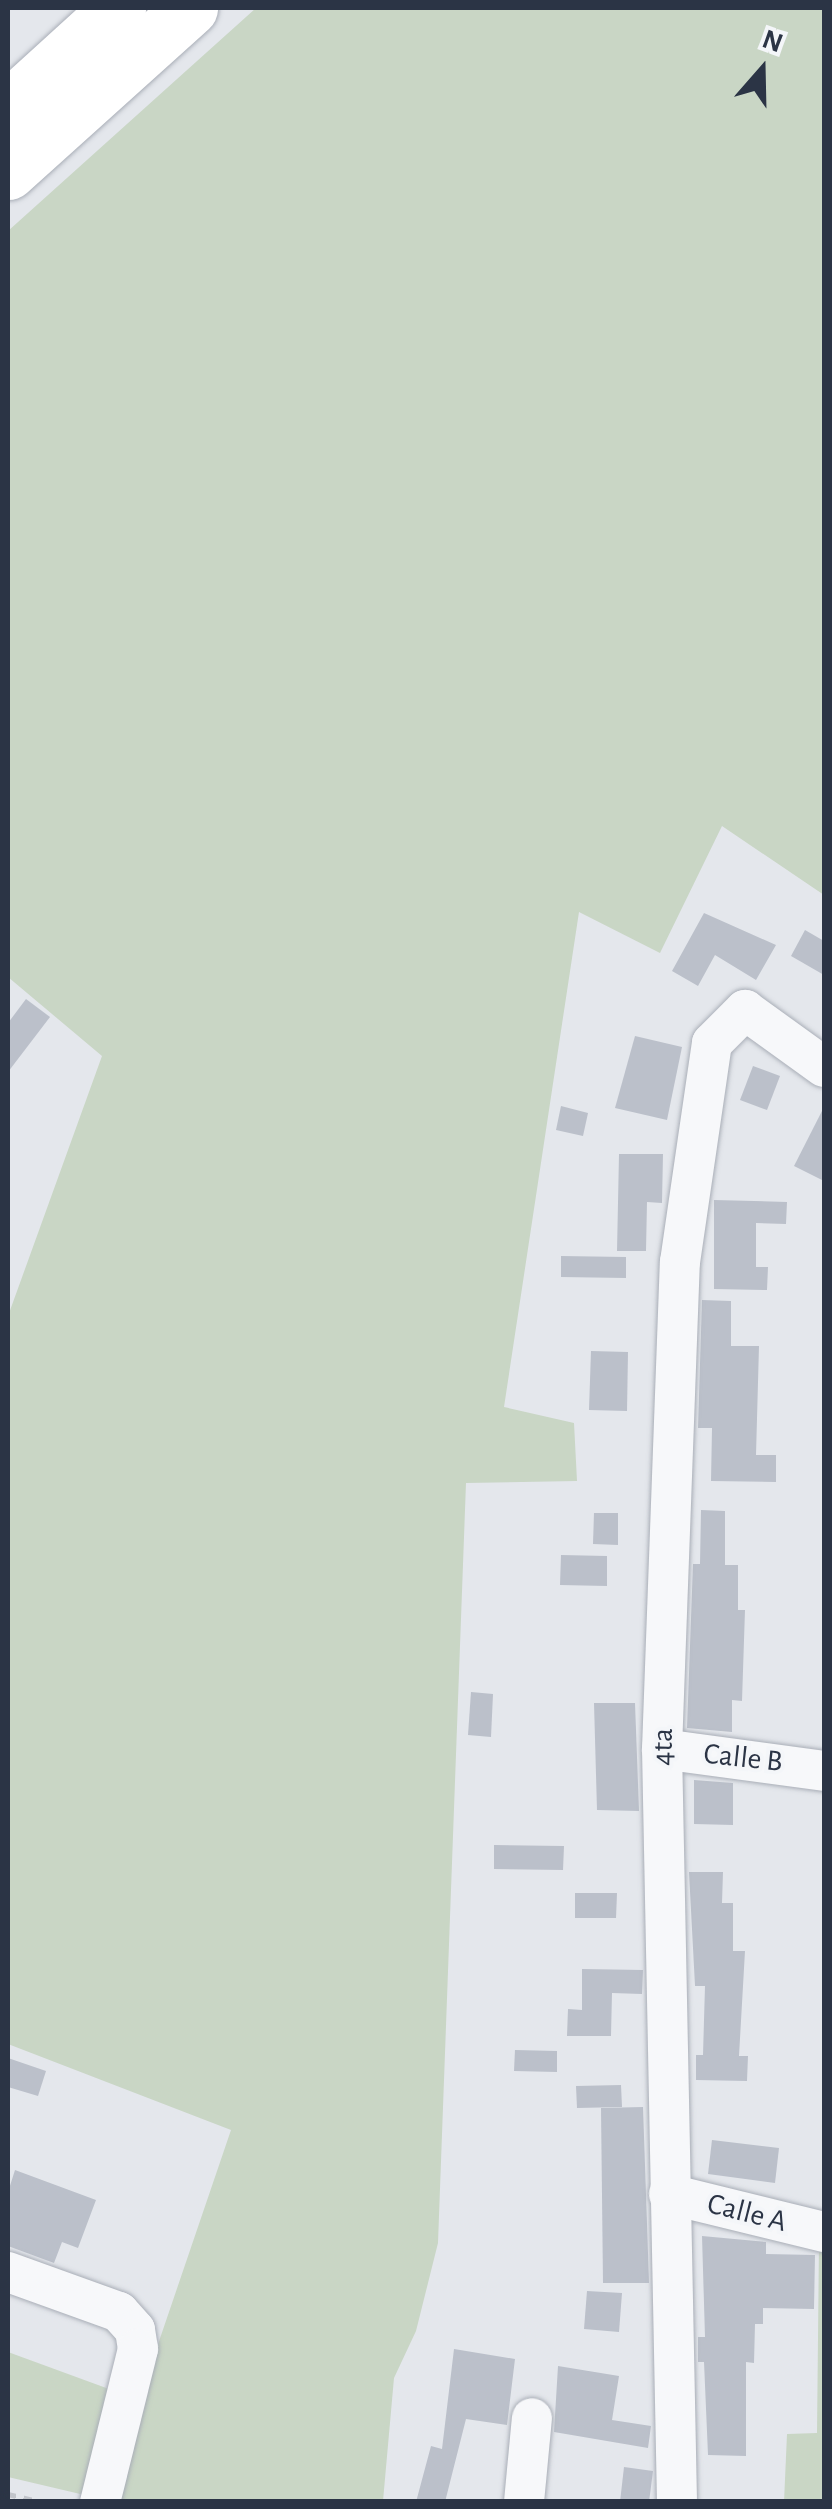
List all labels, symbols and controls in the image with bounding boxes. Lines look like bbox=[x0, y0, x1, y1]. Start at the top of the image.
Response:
north arrow bbox=[712, 20, 812, 120]
text: N bbox=[758, 25, 786, 58]
street label: 4ta bbox=[645, 1728, 681, 1766]
street label: Calle B bbox=[702, 1736, 784, 1780]
street label: Calle A bbox=[704, 2186, 790, 2240]

